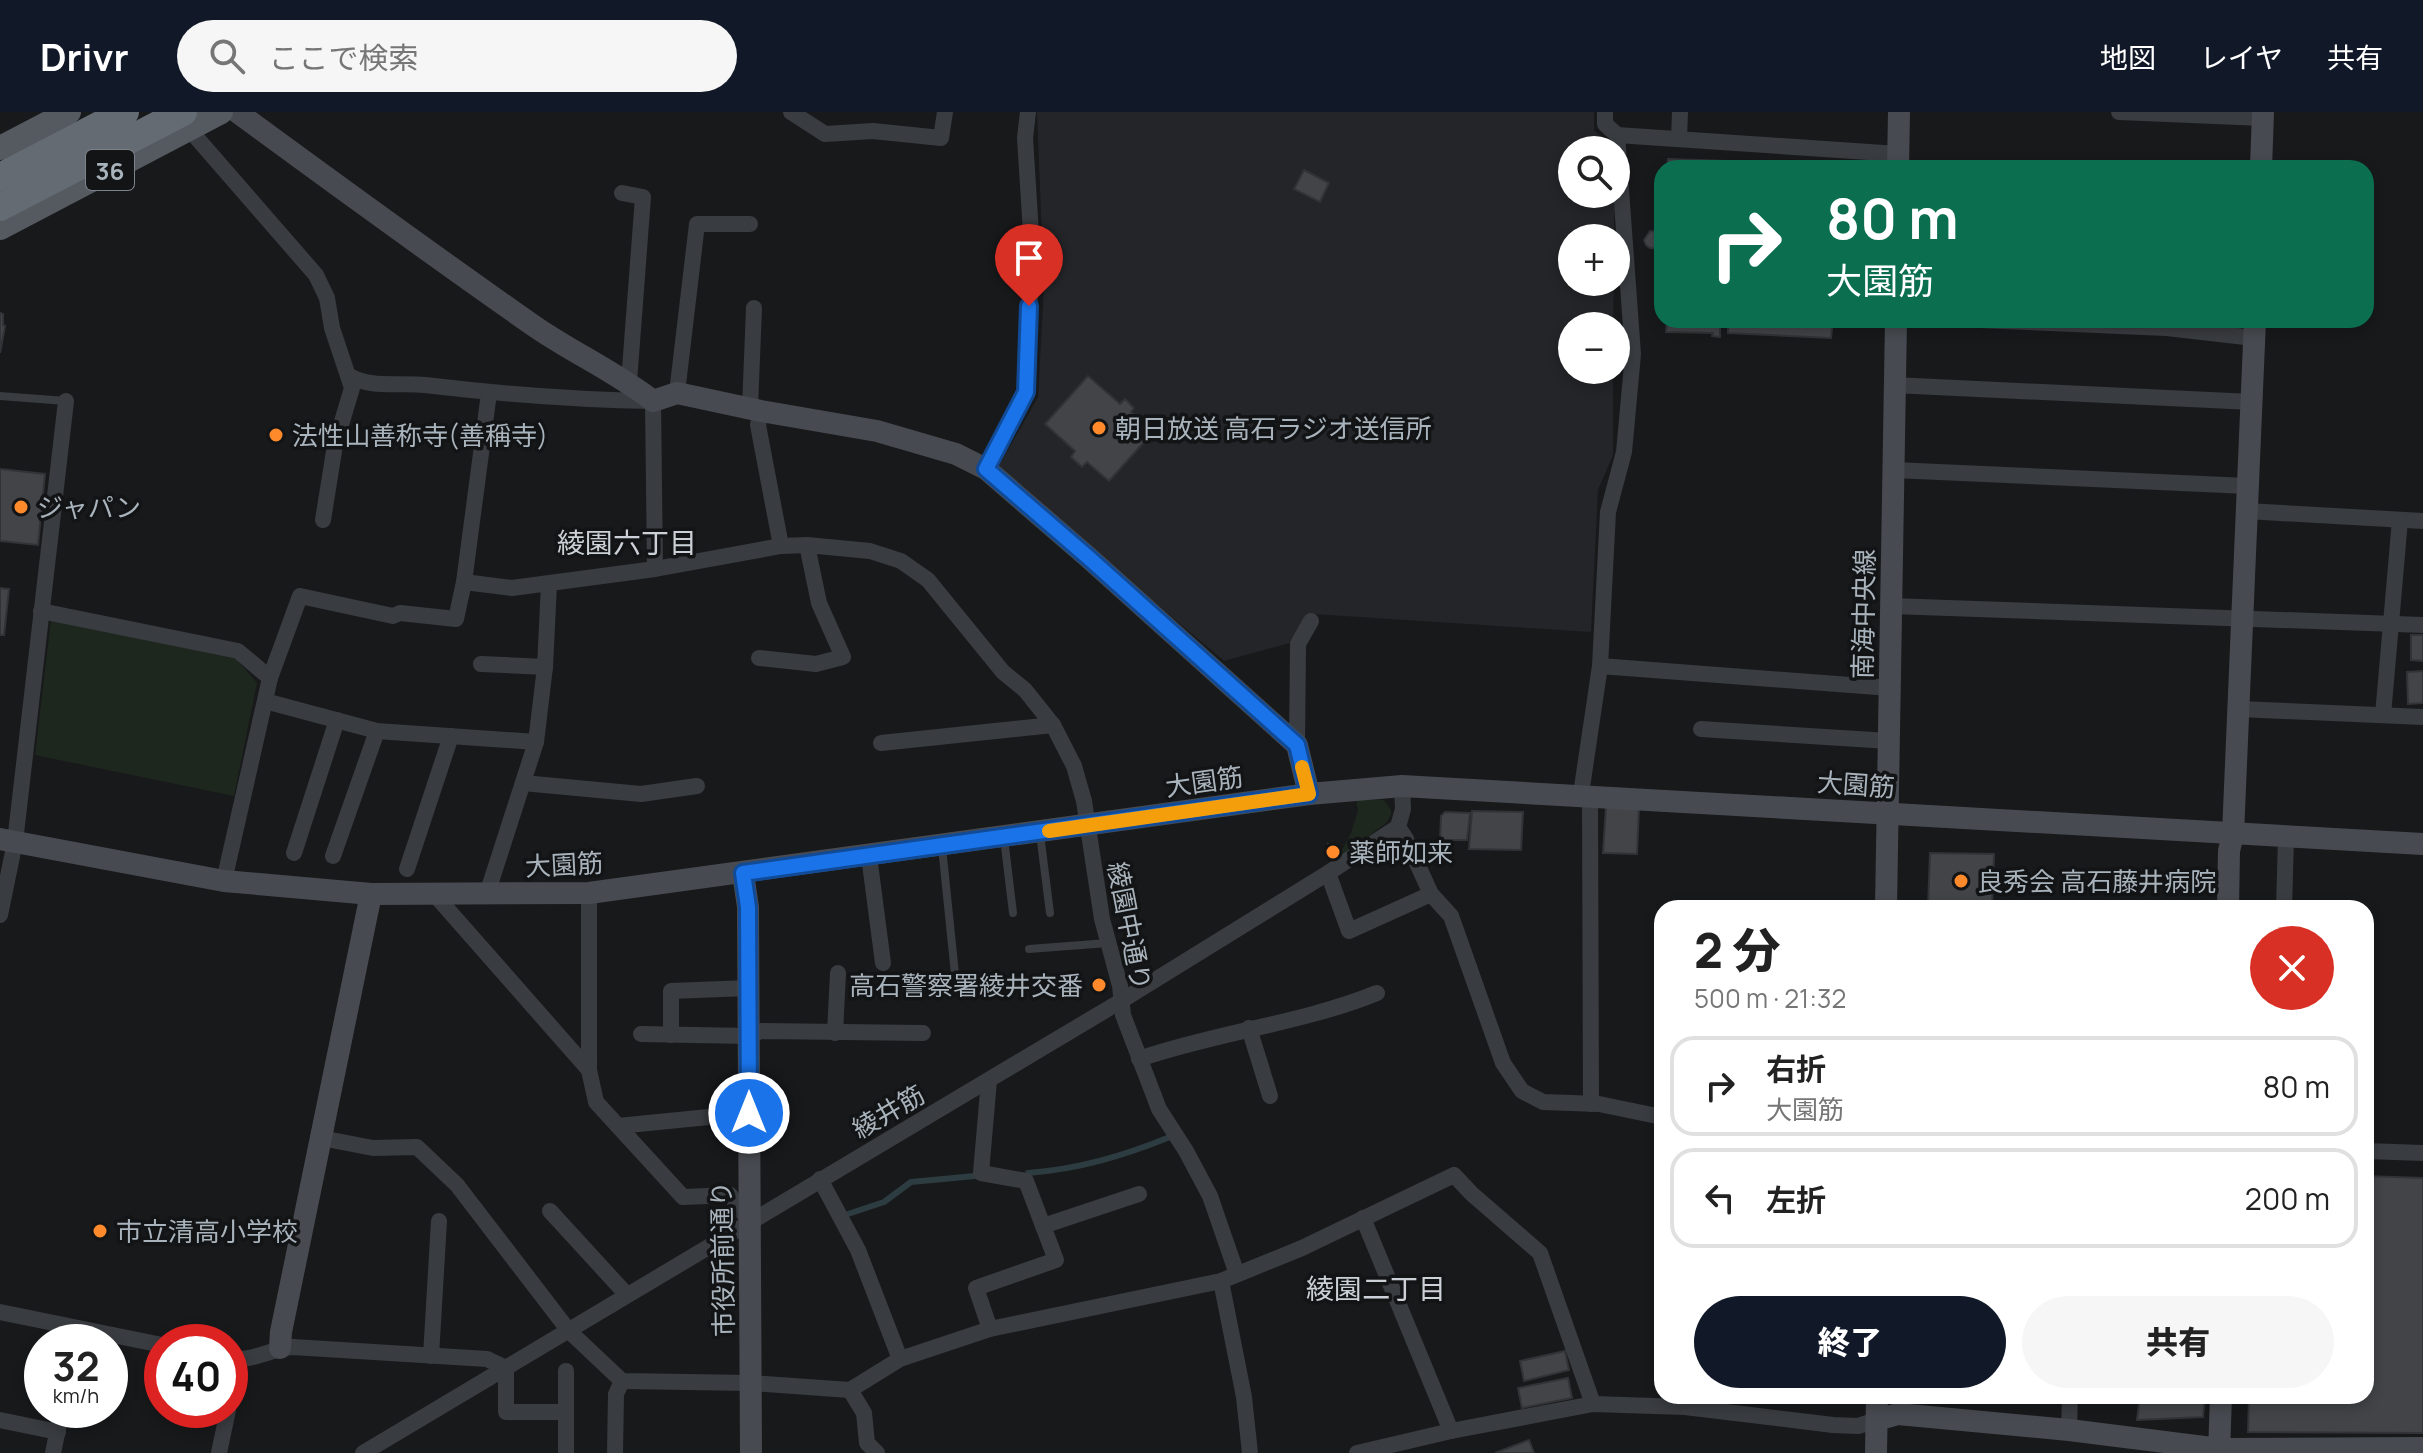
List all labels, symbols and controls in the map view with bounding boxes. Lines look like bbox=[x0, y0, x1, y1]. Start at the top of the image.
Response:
search box bbox=[177, 20, 737, 92]
text: Drivr bbox=[40, 30, 129, 82]
icon: search bbox=[205, 34, 249, 78]
text: ここで検索 bbox=[269, 37, 419, 78]
text: 地図 bbox=[2100, 38, 2156, 76]
text: レイヤ bbox=[2200, 38, 2283, 76]
text: 共有 bbox=[2327, 38, 2383, 76]
map controls bbox=[1558, 136, 1630, 384]
button: search bbox=[1558, 136, 1630, 208]
road number: 36 bbox=[86, 150, 134, 190]
text: 80 m bbox=[1826, 179, 1959, 256]
icon: right bbox=[1694, 192, 1798, 296]
pin bbox=[995, 224, 1063, 306]
button: + bbox=[1558, 224, 1630, 296]
icon: arrive bbox=[1007, 236, 1051, 280]
text: 大園筋 bbox=[1826, 256, 1934, 305]
button: − bbox=[1558, 312, 1630, 384]
place label: 朝日放送 高石ラジオ送信所 bbox=[1115, 410, 1432, 446]
place label: 法性山善称寺(善稱寺) bbox=[292, 417, 548, 453]
marker: 朝日放送 高石ラジオ送信所 bbox=[1090, 419, 1108, 437]
marker: 法性山善称寺(善稱寺) bbox=[267, 426, 285, 444]
place label: ジャパン bbox=[37, 489, 141, 525]
marker: ジャパン bbox=[12, 498, 30, 516]
district label: 綾園六丁目 bbox=[557, 523, 697, 561]
street label: 南海中央線 bbox=[1844, 549, 1882, 679]
street label: 大園筋 bbox=[1163, 758, 1245, 804]
street label: 大園筋 bbox=[1816, 763, 1896, 805]
place label: 薬師如来 bbox=[1349, 834, 1453, 870]
marker: 薬師如来 bbox=[1324, 843, 1342, 861]
street label: 大園筋 bbox=[524, 844, 604, 884]
street label: 綾園中通り bbox=[1100, 859, 1160, 993]
place label: 良秀会 高石藤井病院 bbox=[1977, 863, 2216, 899]
marker: 良秀会 高石藤井病院 bbox=[1952, 872, 1970, 890]
text: 2 分 bbox=[1694, 917, 1781, 982]
button: close bbox=[2250, 926, 2334, 1010]
place label: 高石警察署綾井交番 bbox=[849, 967, 1083, 1003]
marker: 高石警察署綾井交番 bbox=[1090, 976, 1108, 994]
text: 500 m · 21:32 bbox=[1694, 980, 1846, 1016]
text: 右折 bbox=[1766, 1048, 1826, 1089]
icon: right bbox=[1698, 1064, 1742, 1108]
text: 80 m bbox=[2263, 1066, 2330, 1107]
position arrow bbox=[707, 1071, 791, 1155]
street label: 綾井筋 bbox=[845, 1076, 931, 1146]
text: 大園筋 bbox=[1766, 1091, 1844, 1127]
icon: left bbox=[1698, 1176, 1742, 1220]
text: 200 m bbox=[2245, 1178, 2330, 1219]
text: 左折 bbox=[1766, 1179, 1826, 1220]
street label: 市役所前通り bbox=[703, 1181, 741, 1337]
place label: 市立清高小学校 bbox=[116, 1213, 298, 1249]
marker: 市立清高小学校 bbox=[91, 1222, 109, 1240]
district label: 綾園二丁目 bbox=[1306, 1269, 1446, 1307]
button: 終了 bbox=[1694, 1296, 2006, 1388]
button: 共有 bbox=[2022, 1296, 2334, 1388]
speed limit sign: 40 bbox=[144, 1324, 248, 1428]
text: 32 bbox=[52, 1338, 100, 1393]
text: km/h bbox=[53, 1382, 99, 1409]

